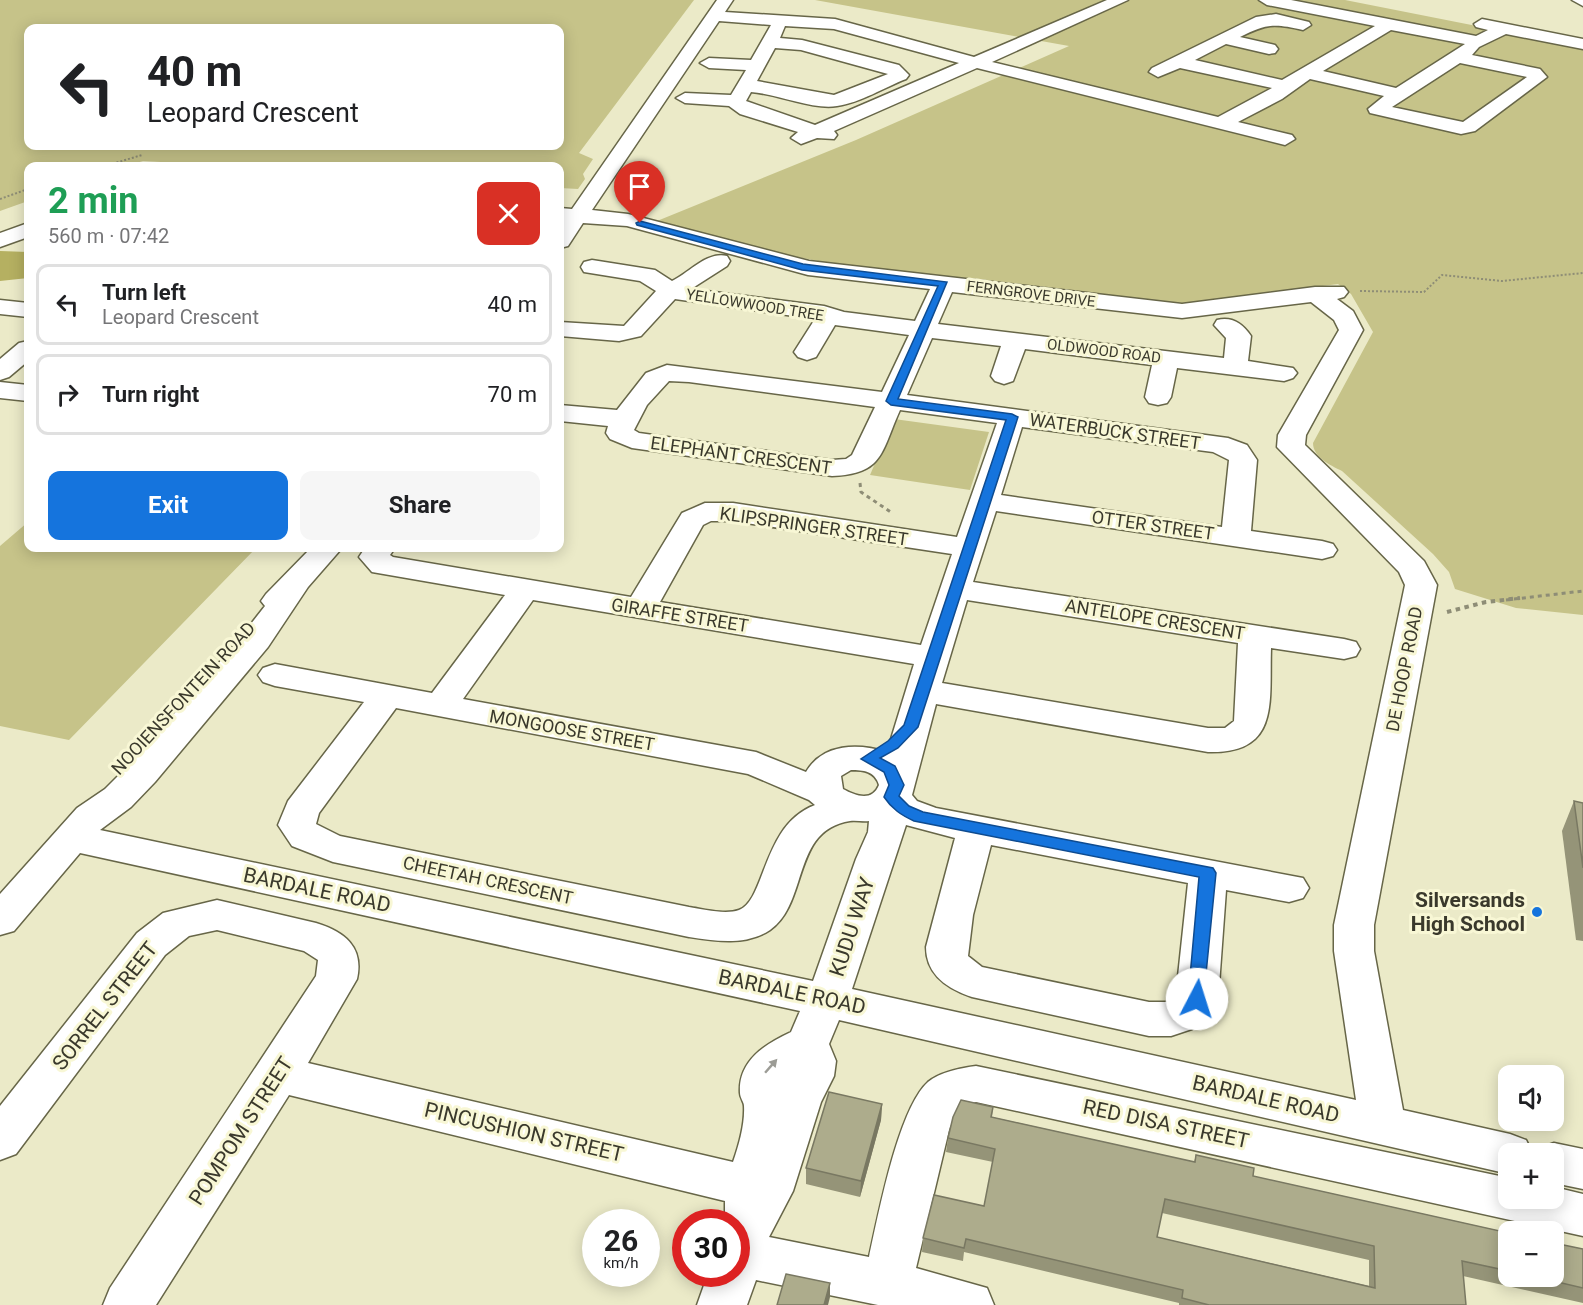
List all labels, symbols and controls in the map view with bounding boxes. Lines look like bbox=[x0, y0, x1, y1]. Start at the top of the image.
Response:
text: 40 m bbox=[147, 47, 242, 96]
icon: left bbox=[48, 48, 126, 126]
text: Leopard Crescent bbox=[147, 97, 359, 129]
pin bbox=[614, 161, 665, 223]
icon: arrive bbox=[623, 170, 656, 203]
text: 2 min bbox=[48, 180, 139, 222]
button: close bbox=[477, 182, 540, 245]
text: 560 m · 07:42 bbox=[48, 224, 169, 248]
street label: FERNGROVE DRIVE bbox=[966, 277, 1097, 311]
text: Turn left bbox=[102, 280, 186, 305]
street label: YELLOWWOOD TREE bbox=[685, 285, 826, 325]
icon: left bbox=[51, 288, 84, 321]
text: 40 m bbox=[488, 292, 537, 317]
text: Leopard Crescent bbox=[102, 305, 259, 329]
street label: OLDWOOD ROAD bbox=[1046, 335, 1162, 367]
icon: right bbox=[51, 378, 84, 411]
text: Turn right bbox=[102, 382, 199, 407]
text: 70 m bbox=[488, 382, 537, 407]
street label: WATERBUCK STREET bbox=[1028, 409, 1202, 453]
street label: ELEPHANT CRESCENT bbox=[649, 432, 833, 478]
button: Exit bbox=[48, 471, 288, 540]
button: Share bbox=[300, 471, 540, 540]
street label: KLIPSPRINGER STREET bbox=[718, 502, 910, 550]
street label: OTTER STREET bbox=[1090, 506, 1216, 544]
street label: GIRAFFE STREET bbox=[610, 594, 750, 636]
street label: ANTELOPE CRESCENT bbox=[1064, 594, 1247, 644]
street label: DE HOOP ROAD bbox=[1382, 605, 1426, 733]
street label: NOOIENSFONTEIN ROAD bbox=[107, 617, 259, 779]
street label: MONGOOSE STREET bbox=[488, 705, 656, 755]
street label: CHEETAH CRESCENT bbox=[401, 852, 575, 908]
street label: BARDALE ROAD bbox=[241, 863, 393, 917]
street label: KUDU WAY bbox=[825, 874, 879, 980]
place label: Silversands High School bbox=[1411, 888, 1525, 936]
marker: Silversands High School bbox=[1530, 905, 1544, 919]
street label: SORREL STREET bbox=[48, 937, 163, 1075]
street label: BARDALE ROAD bbox=[716, 965, 868, 1019]
position arrow bbox=[1165, 967, 1229, 1031]
street label: POMPOM STREET bbox=[184, 1052, 298, 1210]
one-way arrow bbox=[764, 1059, 777, 1074]
map controls bbox=[1498, 1065, 1564, 1287]
button: sound bbox=[1498, 1065, 1564, 1131]
street label: BARDALE ROAD bbox=[1190, 1070, 1342, 1128]
street label: RED DISA STREET bbox=[1081, 1095, 1252, 1153]
street label: PINCUSHION STREET bbox=[422, 1097, 626, 1167]
button: + bbox=[1498, 1143, 1564, 1209]
speed limit sign: 30 bbox=[672, 1209, 750, 1287]
button: − bbox=[1498, 1221, 1564, 1287]
text: 26 bbox=[604, 1223, 638, 1258]
text: km/h bbox=[603, 1254, 639, 1272]

